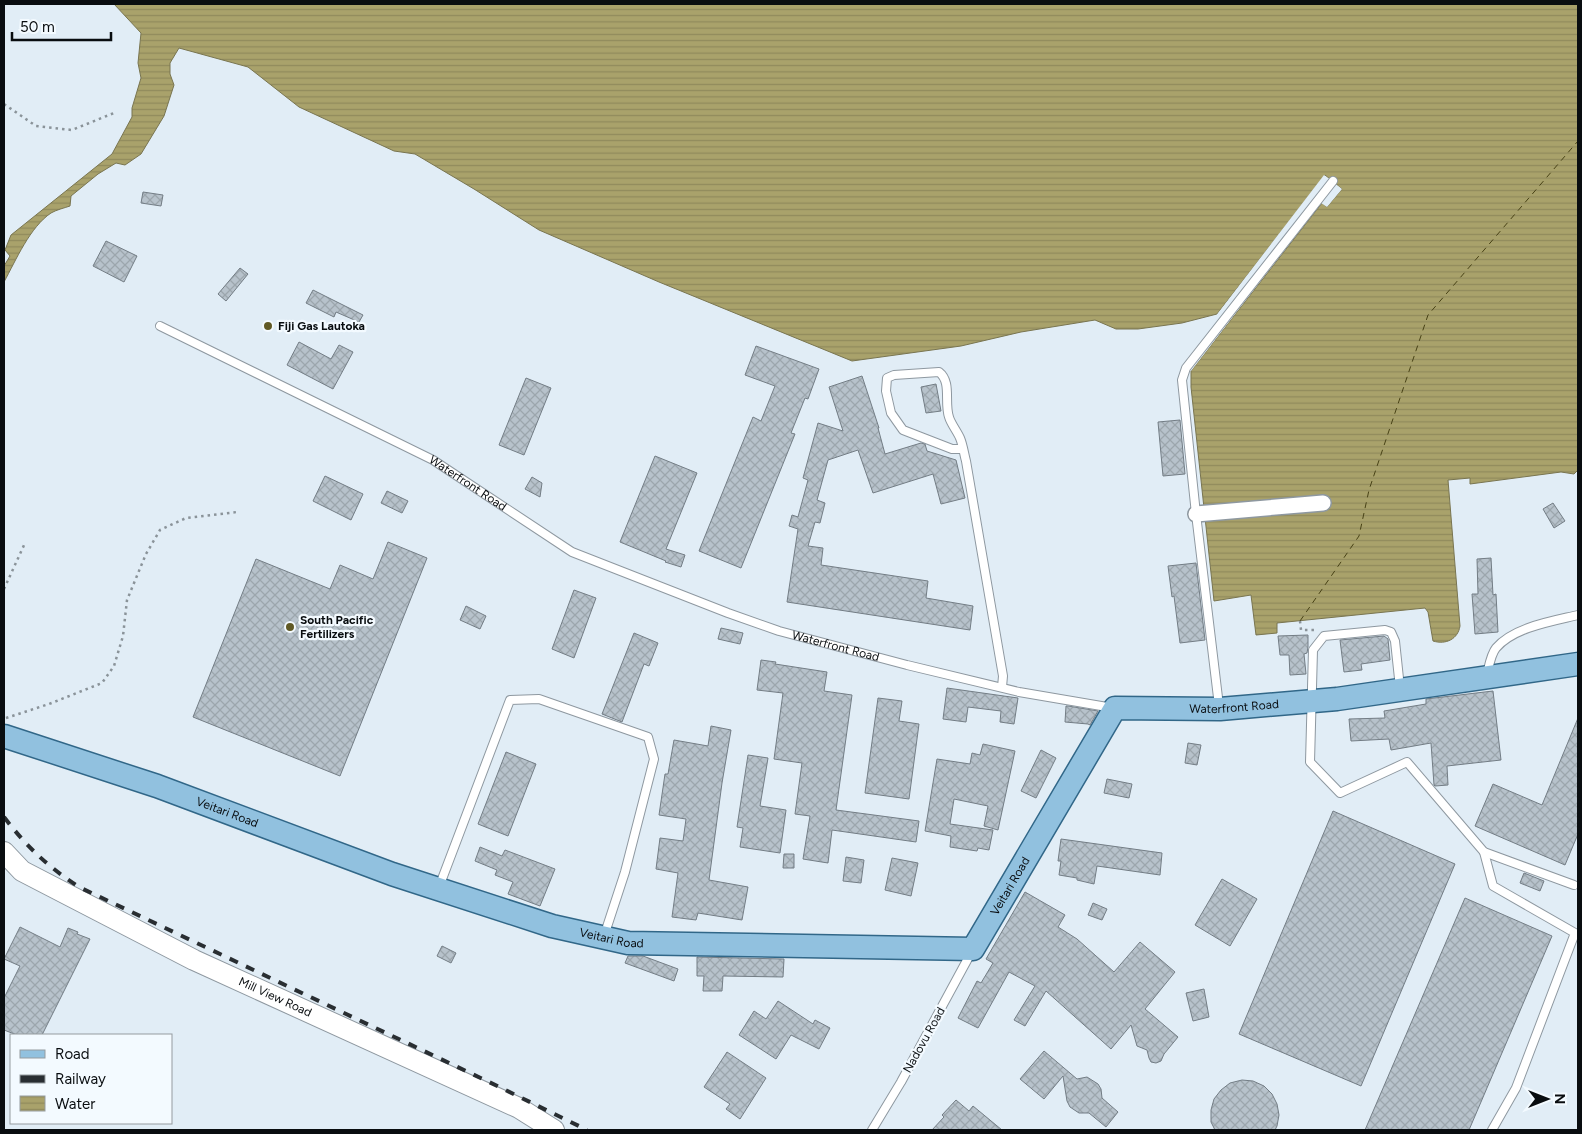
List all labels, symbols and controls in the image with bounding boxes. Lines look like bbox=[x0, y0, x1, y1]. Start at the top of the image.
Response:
scale bar bbox=[12, 10, 111, 42]
text: 50 m bbox=[20, 18, 55, 36]
place label: Fiji Gas Lautoka bbox=[278, 319, 365, 333]
marker: Fiji Gas Lautoka bbox=[262, 320, 274, 332]
street label: Waterfront Road bbox=[427, 453, 509, 514]
place label: South Pacific Fertilizers bbox=[300, 613, 374, 641]
marker: South Pacific Fertilizers bbox=[284, 621, 296, 633]
street label: Waterfront Road bbox=[791, 628, 881, 664]
street label: Waterfront Road bbox=[1189, 697, 1279, 716]
street label: Veitari Road bbox=[194, 794, 260, 830]
street label: Veitari Road bbox=[987, 854, 1033, 918]
street label: Veitari Road bbox=[578, 925, 644, 950]
street label: Mill View Road bbox=[236, 974, 314, 1020]
street label: Nadovu Road bbox=[900, 1005, 948, 1075]
legend bbox=[10, 1034, 172, 1124]
text: Road bbox=[55, 1045, 90, 1063]
text: Railway bbox=[55, 1070, 106, 1088]
north arrow bbox=[1522, 1074, 1572, 1124]
text: N bbox=[1551, 1094, 1568, 1104]
text: Water bbox=[55, 1095, 95, 1113]

